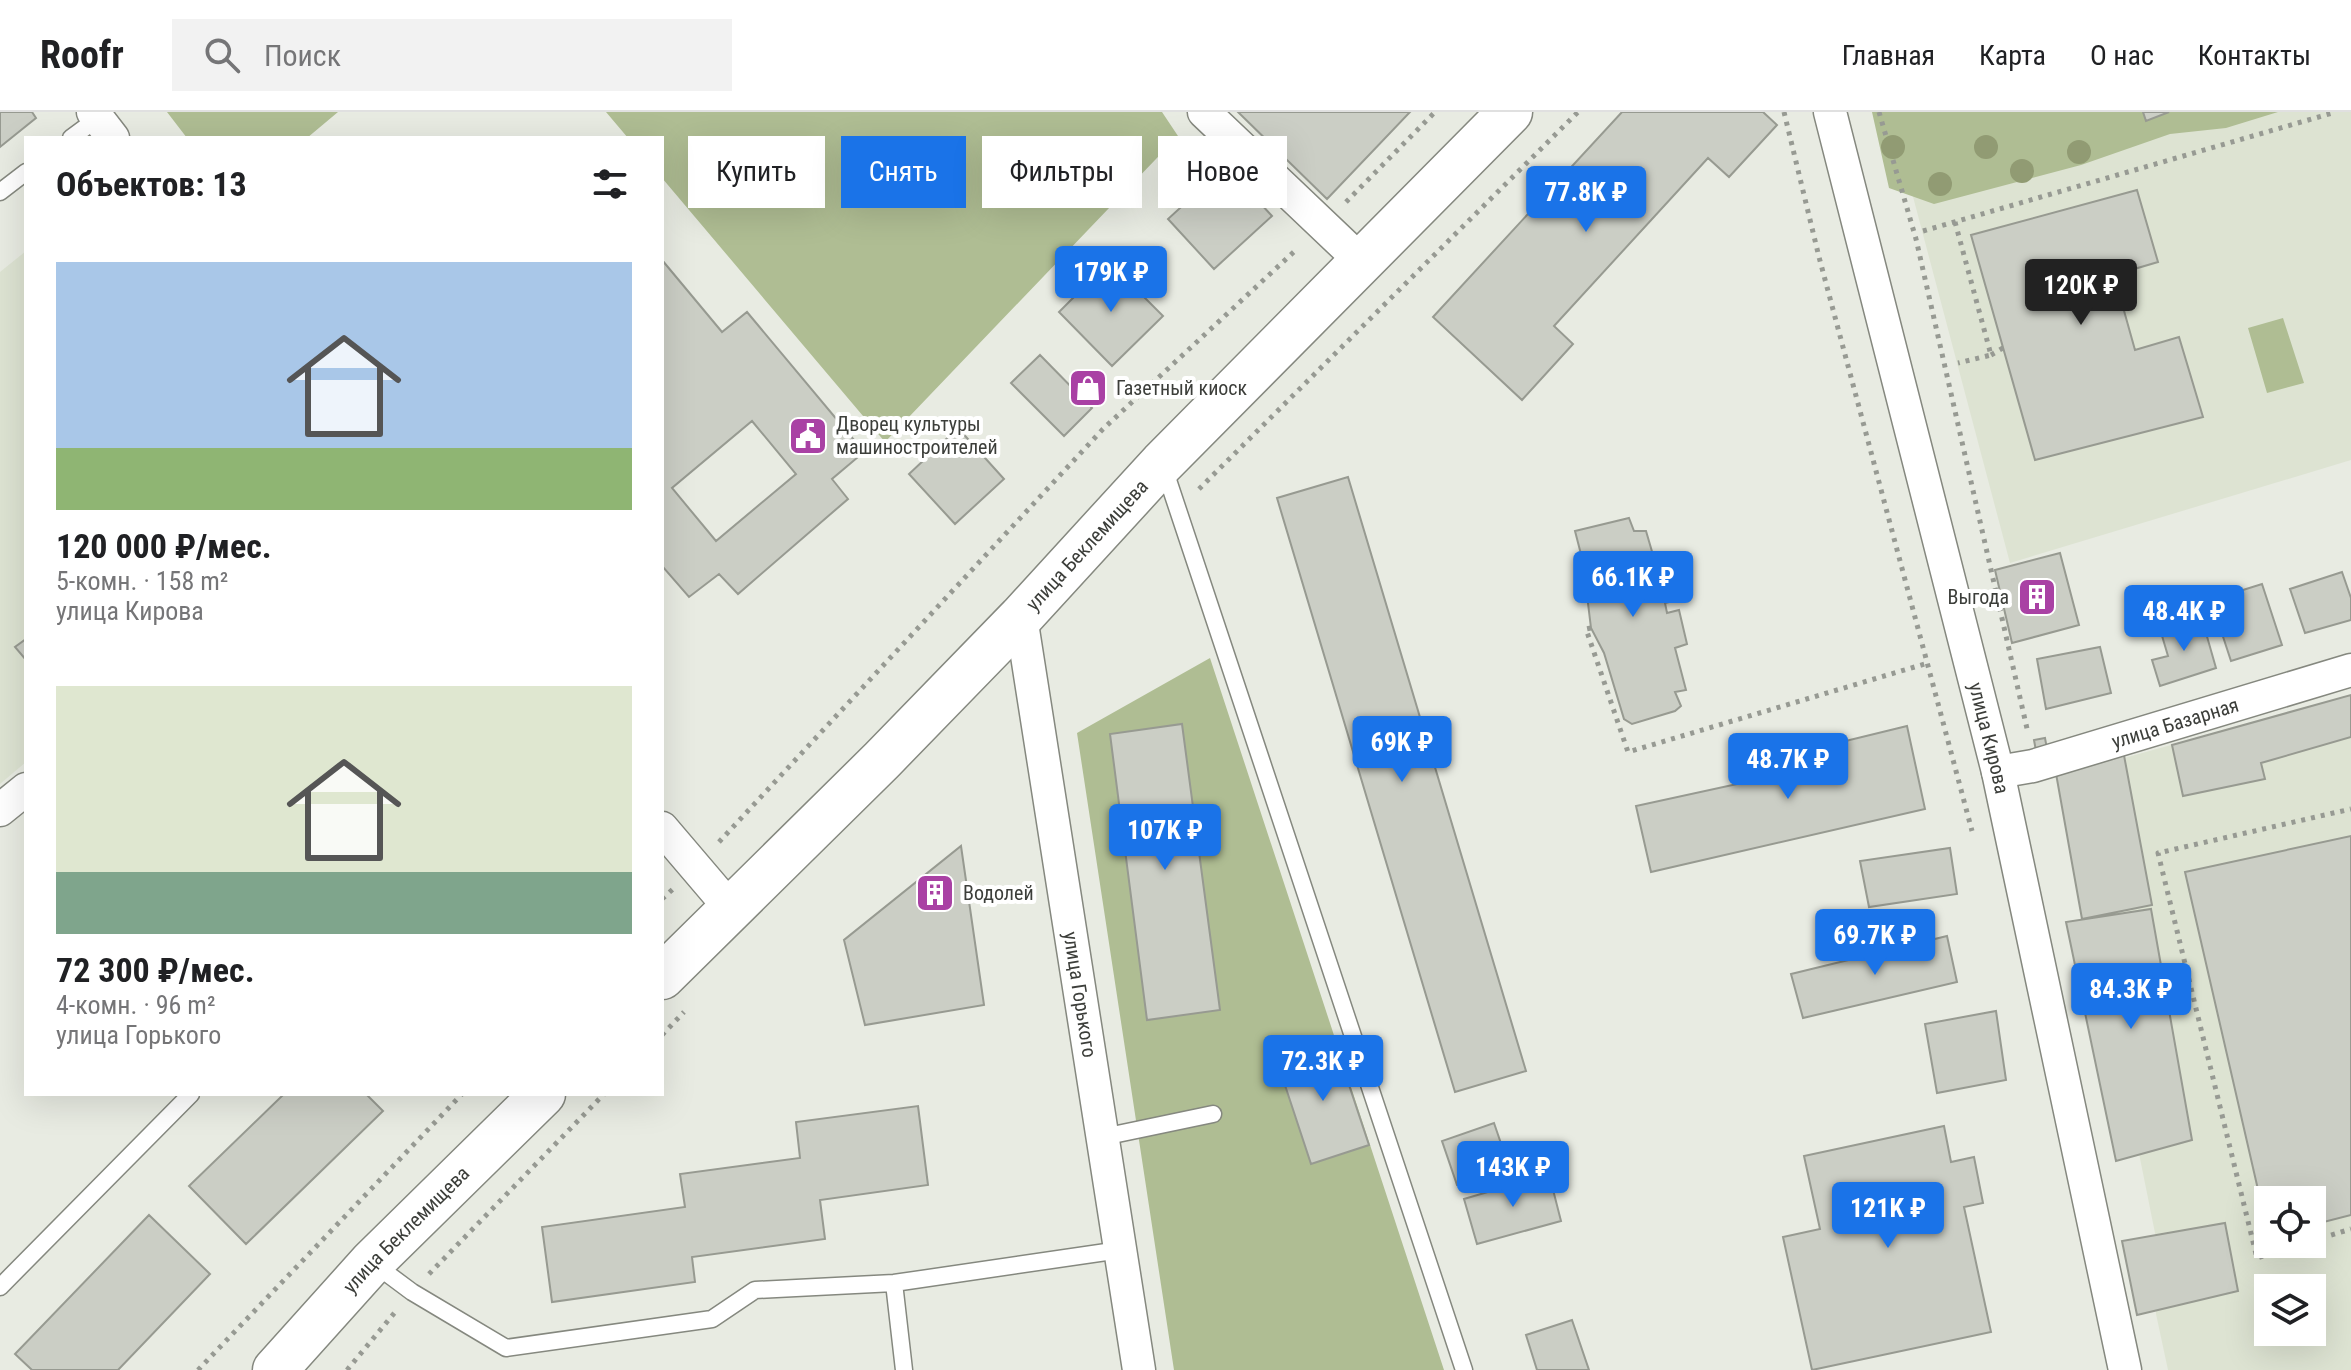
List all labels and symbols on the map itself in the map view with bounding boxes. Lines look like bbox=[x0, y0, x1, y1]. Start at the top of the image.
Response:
pin: 77.8K ₽ bbox=[1512, 166, 1660, 234]
pin: 179K ₽ bbox=[1046, 246, 1176, 314]
pin: 120K ₽ bbox=[2016, 259, 2146, 327]
shop icon: Газетный киоск bbox=[1067, 367, 1109, 409]
place label: Газетный киоск bbox=[1116, 376, 1248, 400]
place label: Дворец культуры машиностроителей bbox=[836, 412, 998, 459]
public building icon: Дворец культуры машиностроителей bbox=[787, 415, 829, 457]
street label: улица Беклемищева bbox=[1021, 474, 1153, 616]
pin: 66.1K ₽ bbox=[1559, 551, 1707, 619]
building icon: Выгода bbox=[2016, 576, 2058, 618]
place label: Выгода bbox=[1948, 585, 2009, 609]
pin: 48.4K ₽ bbox=[2110, 585, 2258, 653]
street label: улица Кирова bbox=[1964, 680, 2014, 796]
street label: улица Базарная bbox=[2109, 693, 2242, 754]
pin: 69K ₽ bbox=[1346, 716, 1458, 784]
pin: 48.7K ₽ bbox=[1714, 733, 1862, 801]
pin: 107K ₽ bbox=[1100, 804, 1230, 872]
building icon: Водолей bbox=[914, 872, 956, 914]
place label: Водолей bbox=[963, 881, 1034, 905]
pin: 69.7K ₽ bbox=[1801, 909, 1949, 977]
street label: улица Горького bbox=[1058, 930, 1102, 1059]
pin: 84.3K ₽ bbox=[2057, 963, 2205, 1031]
pin: 72.3K ₽ bbox=[1249, 1035, 1397, 1103]
pin: 143K ₽ bbox=[1448, 1141, 1578, 1209]
street label: улица Беклемищева bbox=[338, 1161, 474, 1298]
pin: 121K ₽ bbox=[1823, 1182, 1953, 1250]

